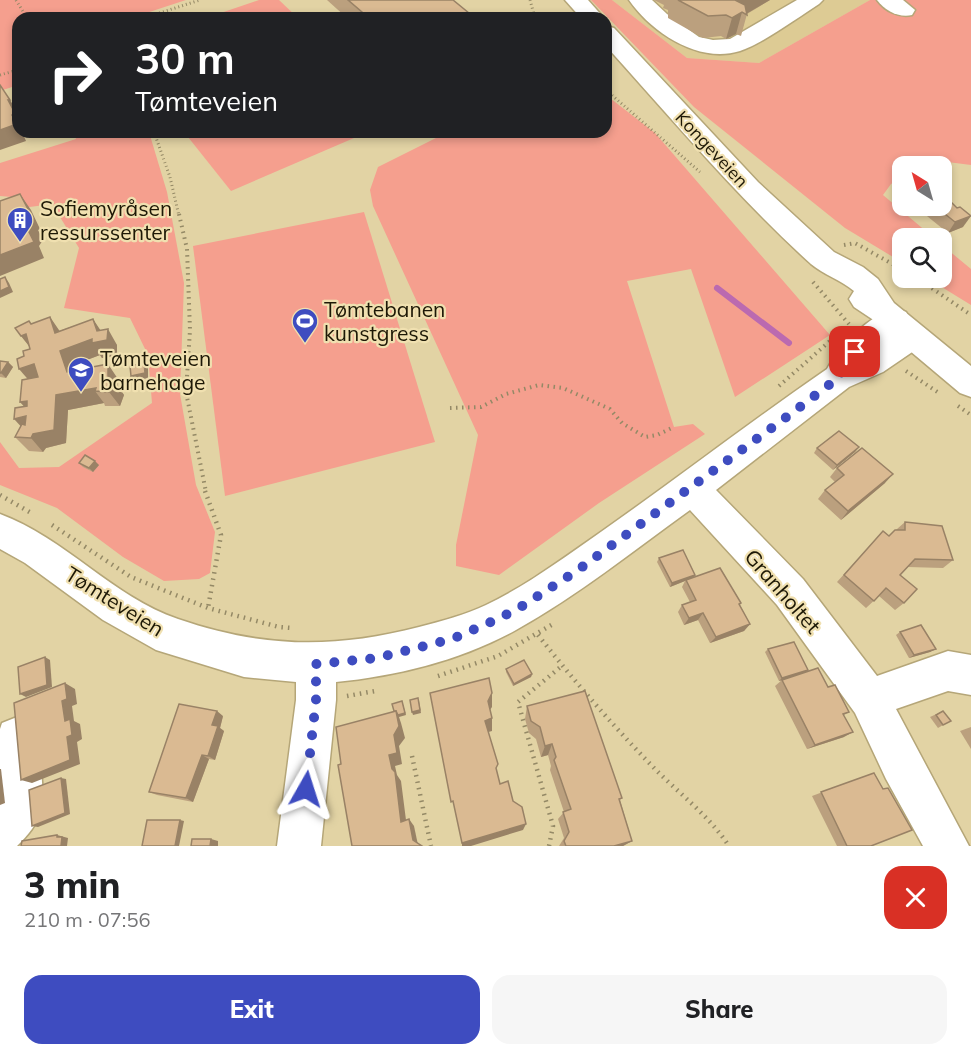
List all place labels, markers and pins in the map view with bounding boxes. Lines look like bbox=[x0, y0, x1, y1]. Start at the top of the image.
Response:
place label: Sofiemyråsen ressurssenter bbox=[40, 195, 172, 245]
building icon: Sofiemyråsen ressurssenter bbox=[5, 205, 35, 243]
place label: Tømtebanen kunstgress bbox=[324, 296, 445, 346]
sports icon: Tømtebanen kunstgress bbox=[290, 306, 320, 344]
pin bbox=[829, 326, 880, 377]
place label: Tømteveien barnehage bbox=[100, 345, 211, 395]
school or university icon: Tømteveien barnehage bbox=[66, 355, 96, 393]

